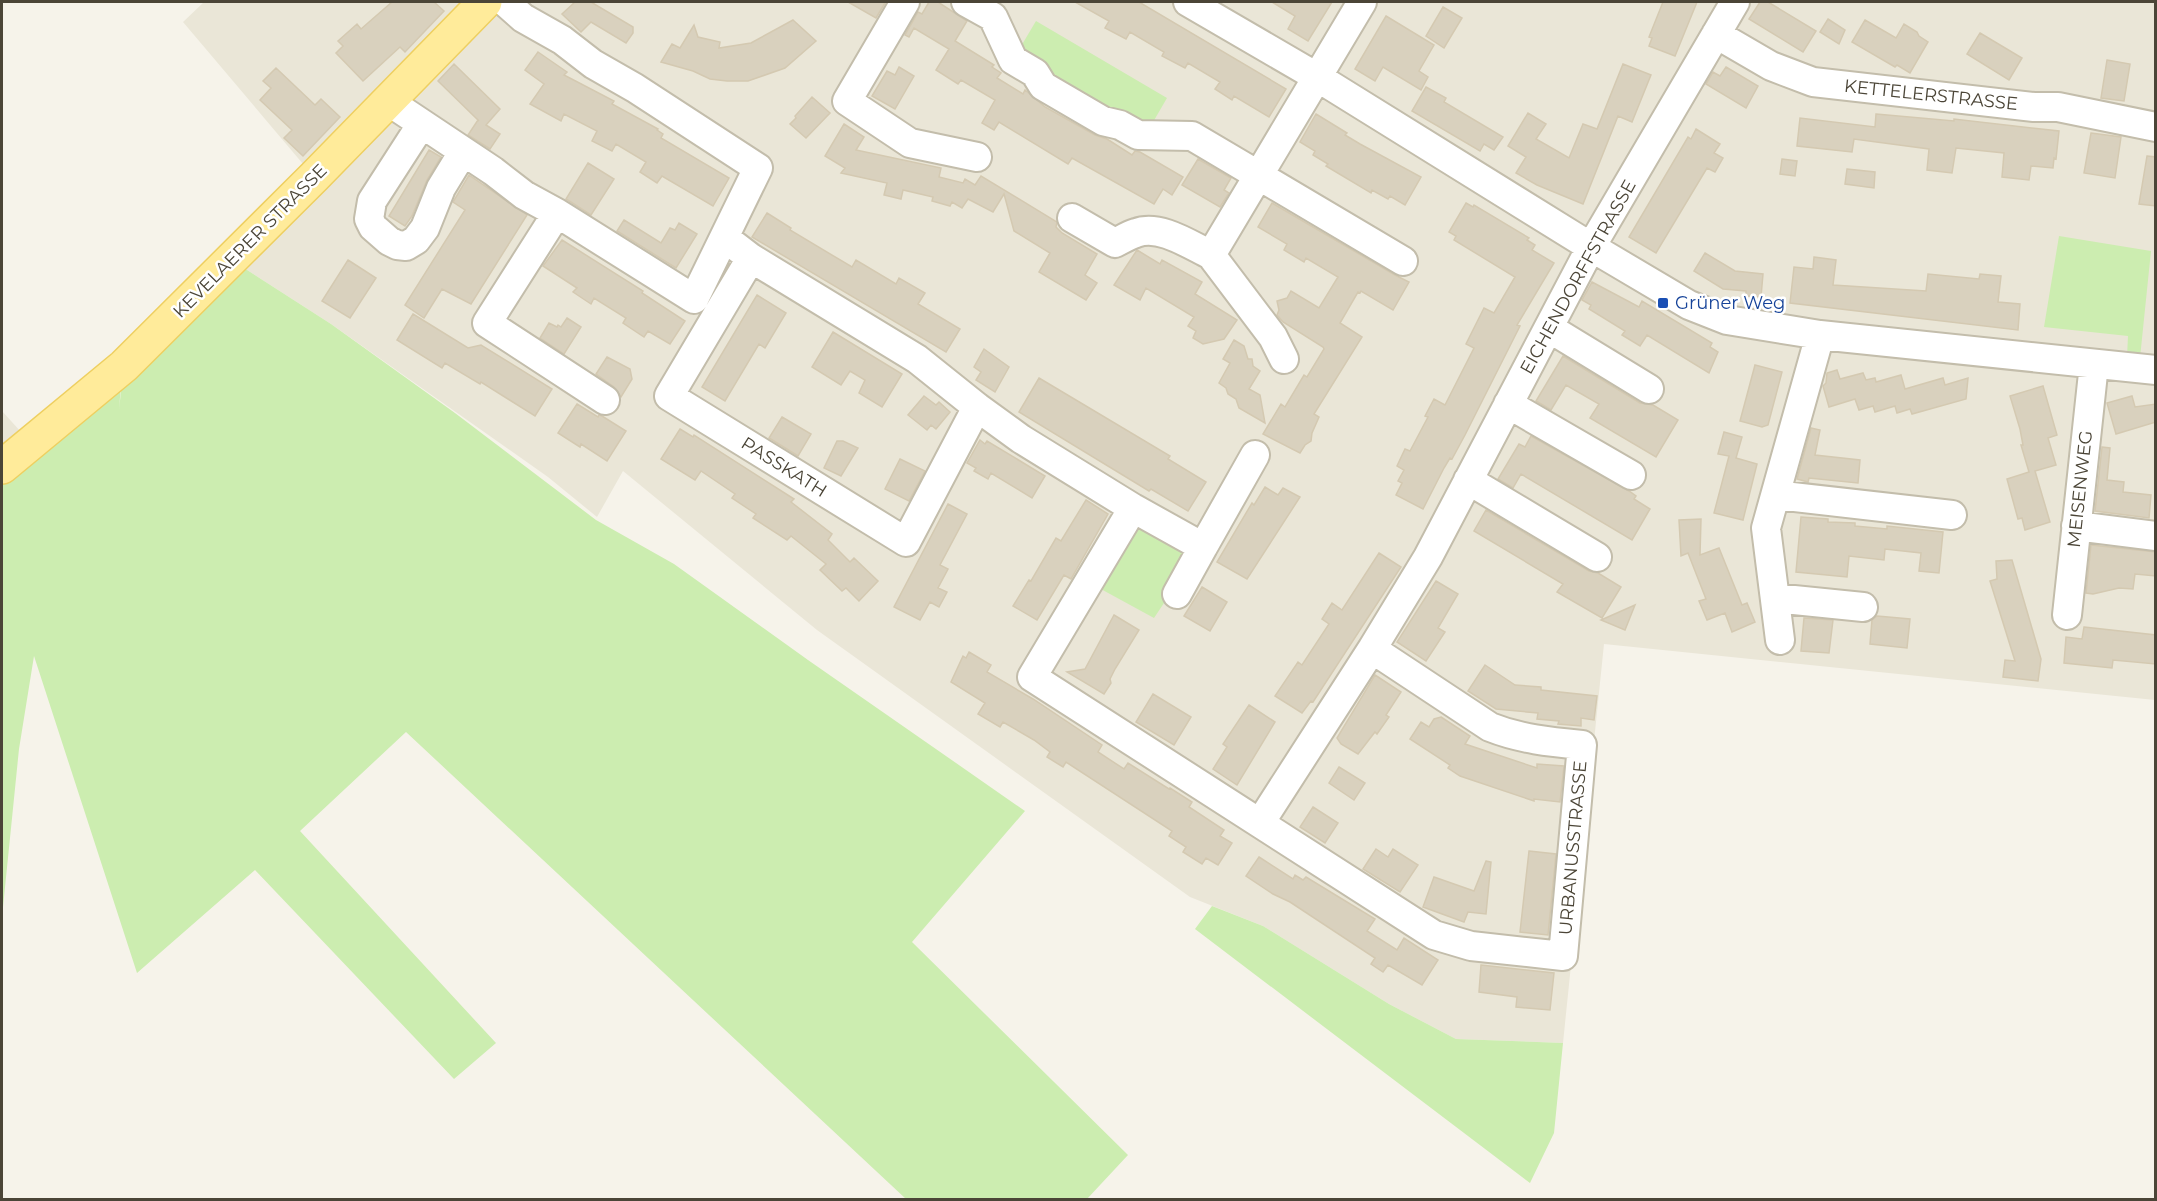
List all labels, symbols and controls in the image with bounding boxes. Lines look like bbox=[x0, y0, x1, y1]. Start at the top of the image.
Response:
street label: KETTELERSTRASSE bbox=[1843, 75, 2019, 115]
street label: KEVELAERER STRASSE bbox=[168, 159, 332, 323]
street label: EICHENDORFFSTRASSE bbox=[1515, 176, 1641, 378]
place label: Grüner Weg bbox=[1675, 292, 1785, 314]
marker: Grüner Weg bbox=[1656, 296, 1670, 310]
street label: MEISENWEG bbox=[2063, 429, 2097, 549]
street label: PASSKATH bbox=[737, 432, 831, 502]
street label: URBANUSSTRASSE bbox=[1554, 760, 1592, 936]

